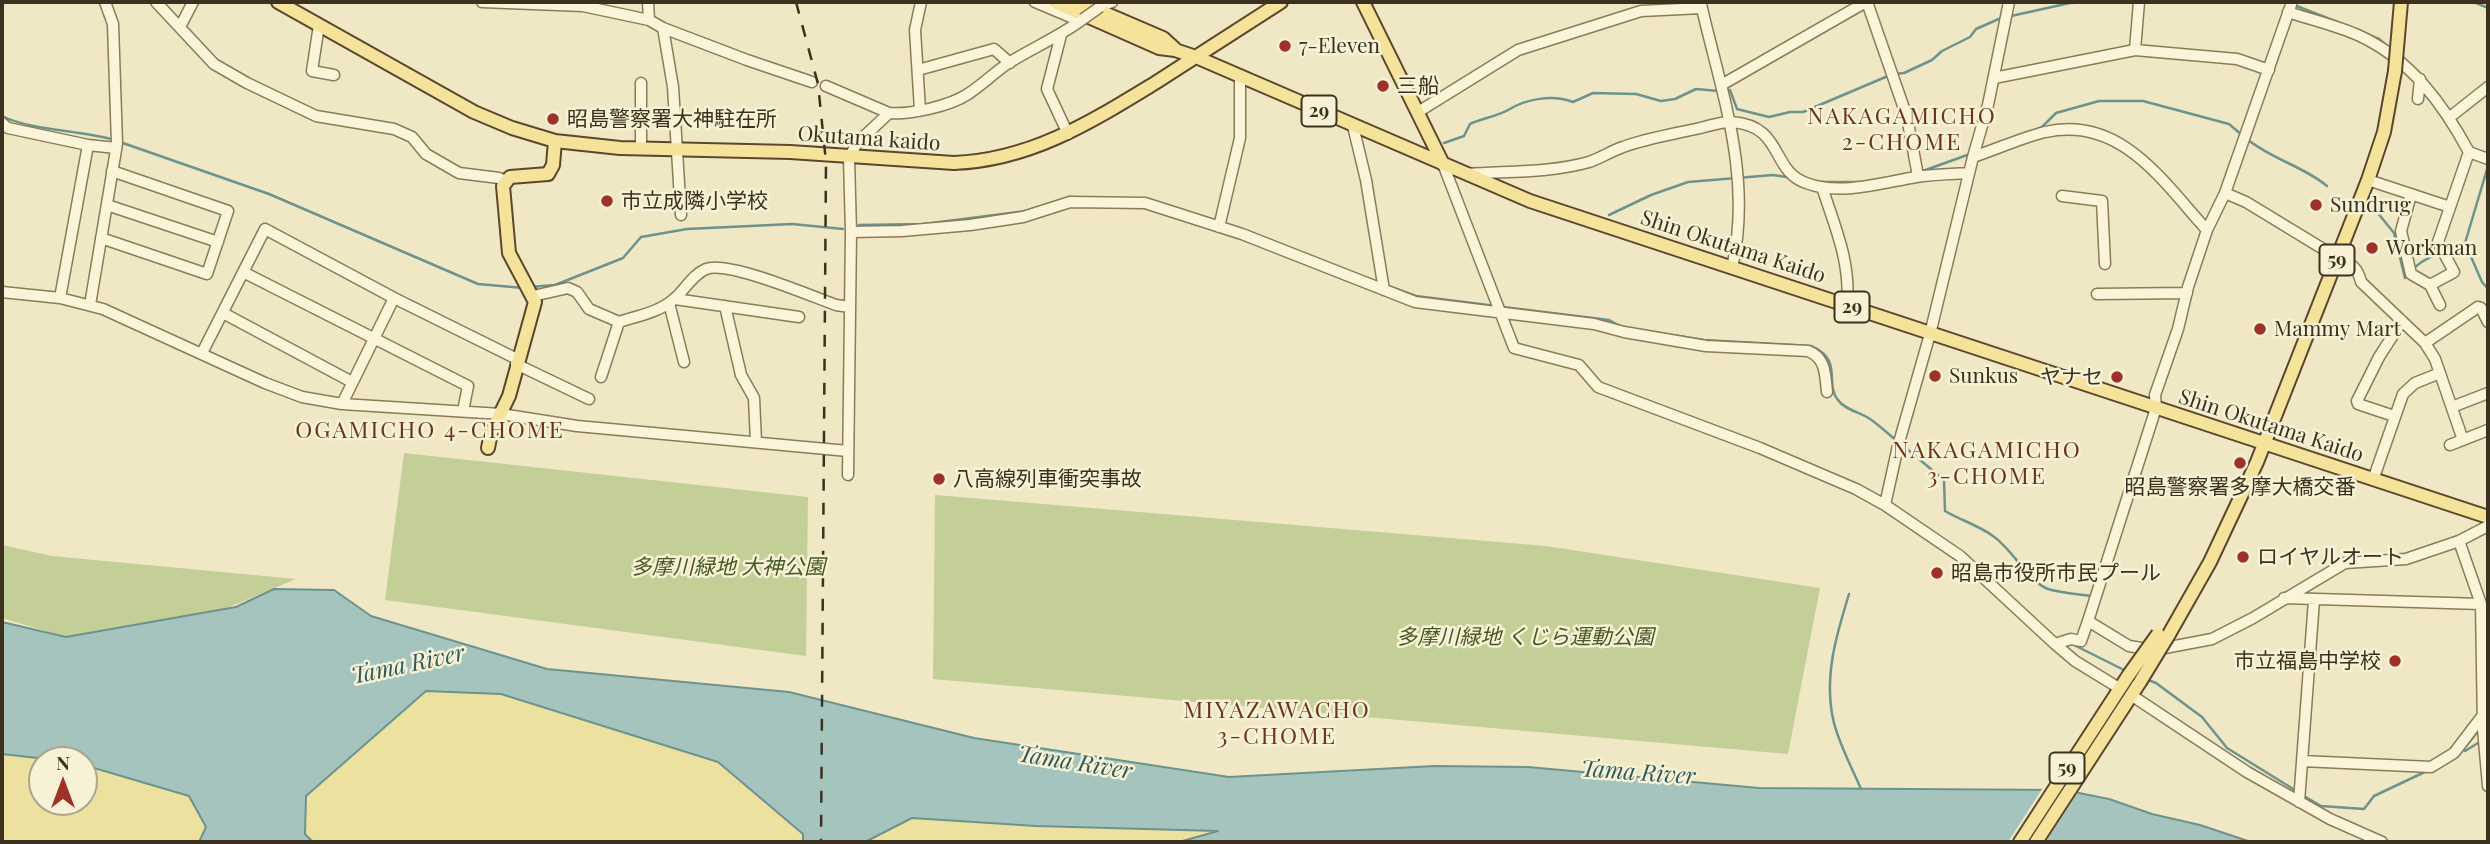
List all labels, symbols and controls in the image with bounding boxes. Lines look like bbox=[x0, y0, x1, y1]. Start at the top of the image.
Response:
place label: 7-Eleven bbox=[1299, 33, 1380, 59]
marker: 7-Eleven bbox=[1277, 38, 1293, 54]
place label: 三船 bbox=[1397, 73, 1439, 99]
marker: 三船 bbox=[1375, 78, 1391, 94]
road number: 29 bbox=[1302, 96, 1336, 127]
district label: NAKAGAMICHO 2-CHOME bbox=[1809, 103, 1995, 157]
place label: 昭島警察署大神駐在所 bbox=[567, 106, 777, 132]
marker: 昭島警察署大神駐在所 bbox=[545, 111, 561, 127]
street label: Okutama kaido bbox=[797, 121, 941, 157]
place label: 市立成隣小学校 bbox=[621, 188, 768, 214]
place label: Sundrug bbox=[2330, 192, 2411, 218]
marker: 市立成隣小学校 bbox=[599, 193, 615, 209]
marker: Sundrug bbox=[2308, 197, 2324, 213]
street label: Shin Okutama Kaido bbox=[1637, 205, 1829, 289]
place label: Workman bbox=[2386, 235, 2477, 261]
marker: Workman bbox=[2364, 240, 2380, 256]
road number: 59 bbox=[2320, 244, 2354, 276]
road number: 29 bbox=[1834, 292, 1870, 322]
place label: Mammy Mart bbox=[2274, 316, 2401, 342]
marker: Mammy Mart bbox=[2252, 321, 2268, 337]
place label: Sunkus bbox=[1949, 363, 2018, 389]
place label: ヤナセ bbox=[2040, 364, 2103, 390]
marker: Sunkus bbox=[1927, 368, 1943, 384]
marker: ヤナセ bbox=[2109, 369, 2125, 385]
street label: Shin Okutama Kaido bbox=[2175, 384, 2367, 468]
district label: OGAMICHO 4-CHOME bbox=[297, 417, 563, 445]
district label: NAKAGAMICHO 3-CHOME bbox=[1894, 437, 2080, 491]
marker: 昭島警察署多摩大橋交番 bbox=[2232, 455, 2248, 471]
place label: 八高線列車衝突事故 bbox=[953, 466, 1142, 492]
marker: 八高線列車衝突事故 bbox=[931, 471, 947, 487]
place label: 昭島警察署多摩大橋交番 bbox=[2125, 474, 2355, 500]
place label: ロイヤルオート bbox=[2257, 544, 2404, 570]
marker: ロイヤルオート bbox=[2235, 549, 2251, 565]
park label: 多摩川緑地 大神公園 bbox=[631, 554, 825, 580]
place label: 昭島市役所市民プール bbox=[1951, 560, 2161, 586]
marker: 昭島市役所市民プール bbox=[1929, 565, 1945, 581]
park label: 多摩川緑地 くじら運動公園 bbox=[1396, 624, 1654, 650]
water label: Tama River bbox=[349, 640, 467, 690]
place label: 市立福島中学校 bbox=[2234, 648, 2381, 674]
marker: 市立福島中学校 bbox=[2387, 653, 2403, 669]
district label: MIYAZAWACHO 3-CHOME bbox=[1185, 697, 1369, 751]
water label: Tama River bbox=[1016, 740, 1134, 786]
north arrow bbox=[28, 746, 98, 816]
text: N bbox=[56, 749, 70, 775]
road number: 59 bbox=[2050, 752, 2084, 783]
water label: Tama River bbox=[1580, 755, 1696, 791]

